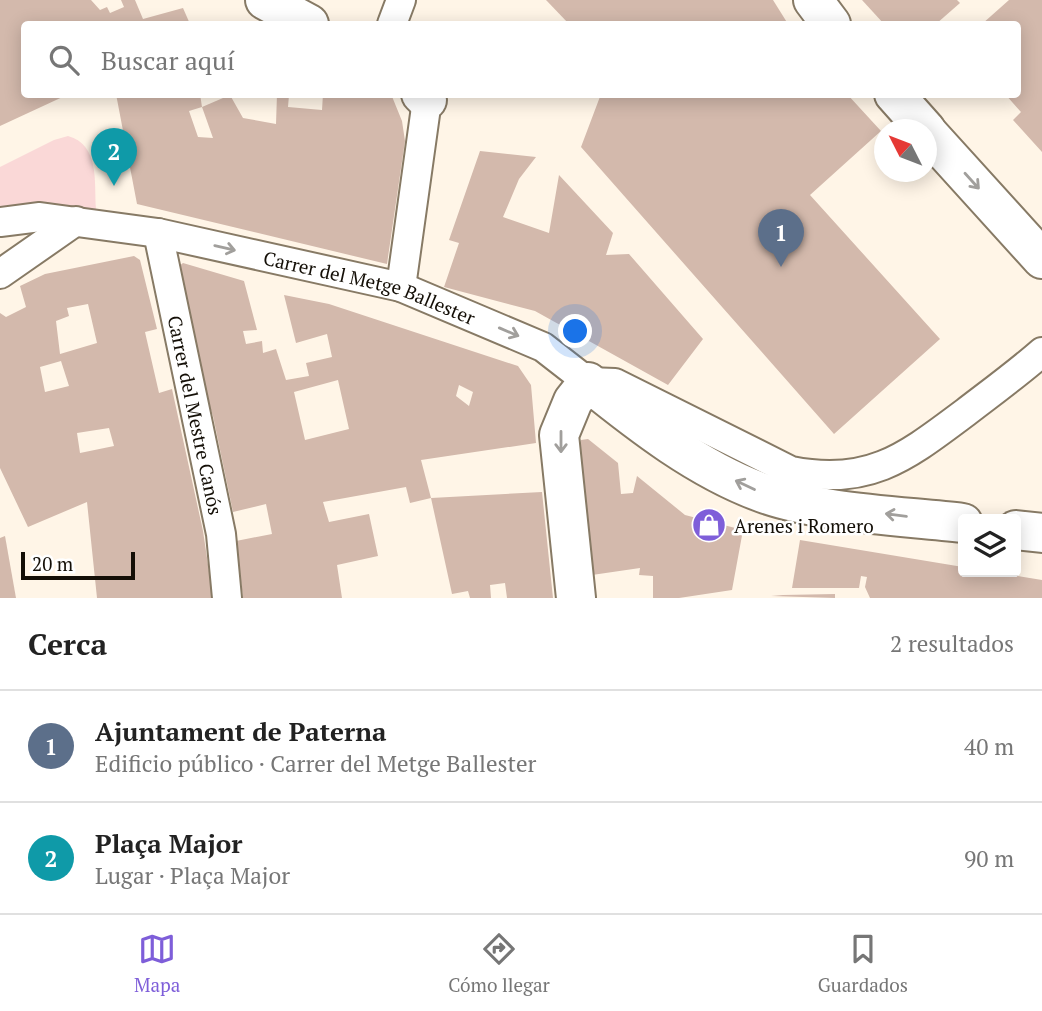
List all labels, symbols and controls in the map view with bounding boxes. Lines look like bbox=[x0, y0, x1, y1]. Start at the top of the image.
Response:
search box bbox=[21, 21, 1021, 98]
icon: search bbox=[45, 41, 83, 79]
text: Buscar aquí bbox=[101, 43, 235, 77]
north arrow bbox=[874, 119, 937, 182]
pin: 2 bbox=[91, 128, 137, 186]
one-way arrow bbox=[964, 172, 980, 190]
pin: 1 bbox=[758, 209, 804, 267]
one-way arrow bbox=[213, 242, 236, 255]
street label: Carrer del Metge Ballester bbox=[261, 244, 480, 330]
street label: Carrer del Mestre Canós bbox=[163, 313, 229, 517]
your location bbox=[558, 314, 592, 348]
one-way arrow bbox=[498, 327, 519, 340]
one-way arrow bbox=[554, 431, 568, 454]
one-way arrow bbox=[734, 478, 756, 491]
shop icon: Arenes i Romero bbox=[690, 506, 728, 544]
one-way arrow bbox=[885, 509, 907, 522]
place label: Arenes i Romero bbox=[734, 513, 874, 538]
map controls bbox=[958, 514, 1021, 577]
button: layers bbox=[958, 514, 1021, 577]
scale bar bbox=[21, 549, 135, 581]
text: 20 m bbox=[32, 551, 73, 576]
text: Cerca bbox=[28, 624, 107, 664]
text: 2 resultados bbox=[890, 628, 1014, 659]
text: Ajuntament de Paterna bbox=[95, 714, 386, 748]
text: 1 bbox=[45, 731, 58, 762]
text: 40 m bbox=[964, 731, 1014, 762]
text: Edificio público · Carrer del Metge Ballester bbox=[95, 748, 536, 779]
text: Plaça Major bbox=[95, 826, 242, 860]
text: 2 bbox=[45, 843, 58, 874]
text: 90 m bbox=[964, 843, 1014, 874]
text: Lugar · Plaça Major bbox=[95, 860, 290, 891]
tab: Mapa bbox=[134, 930, 180, 997]
tab: Cómo llegar bbox=[448, 930, 550, 997]
tab: Guardados bbox=[818, 930, 908, 997]

